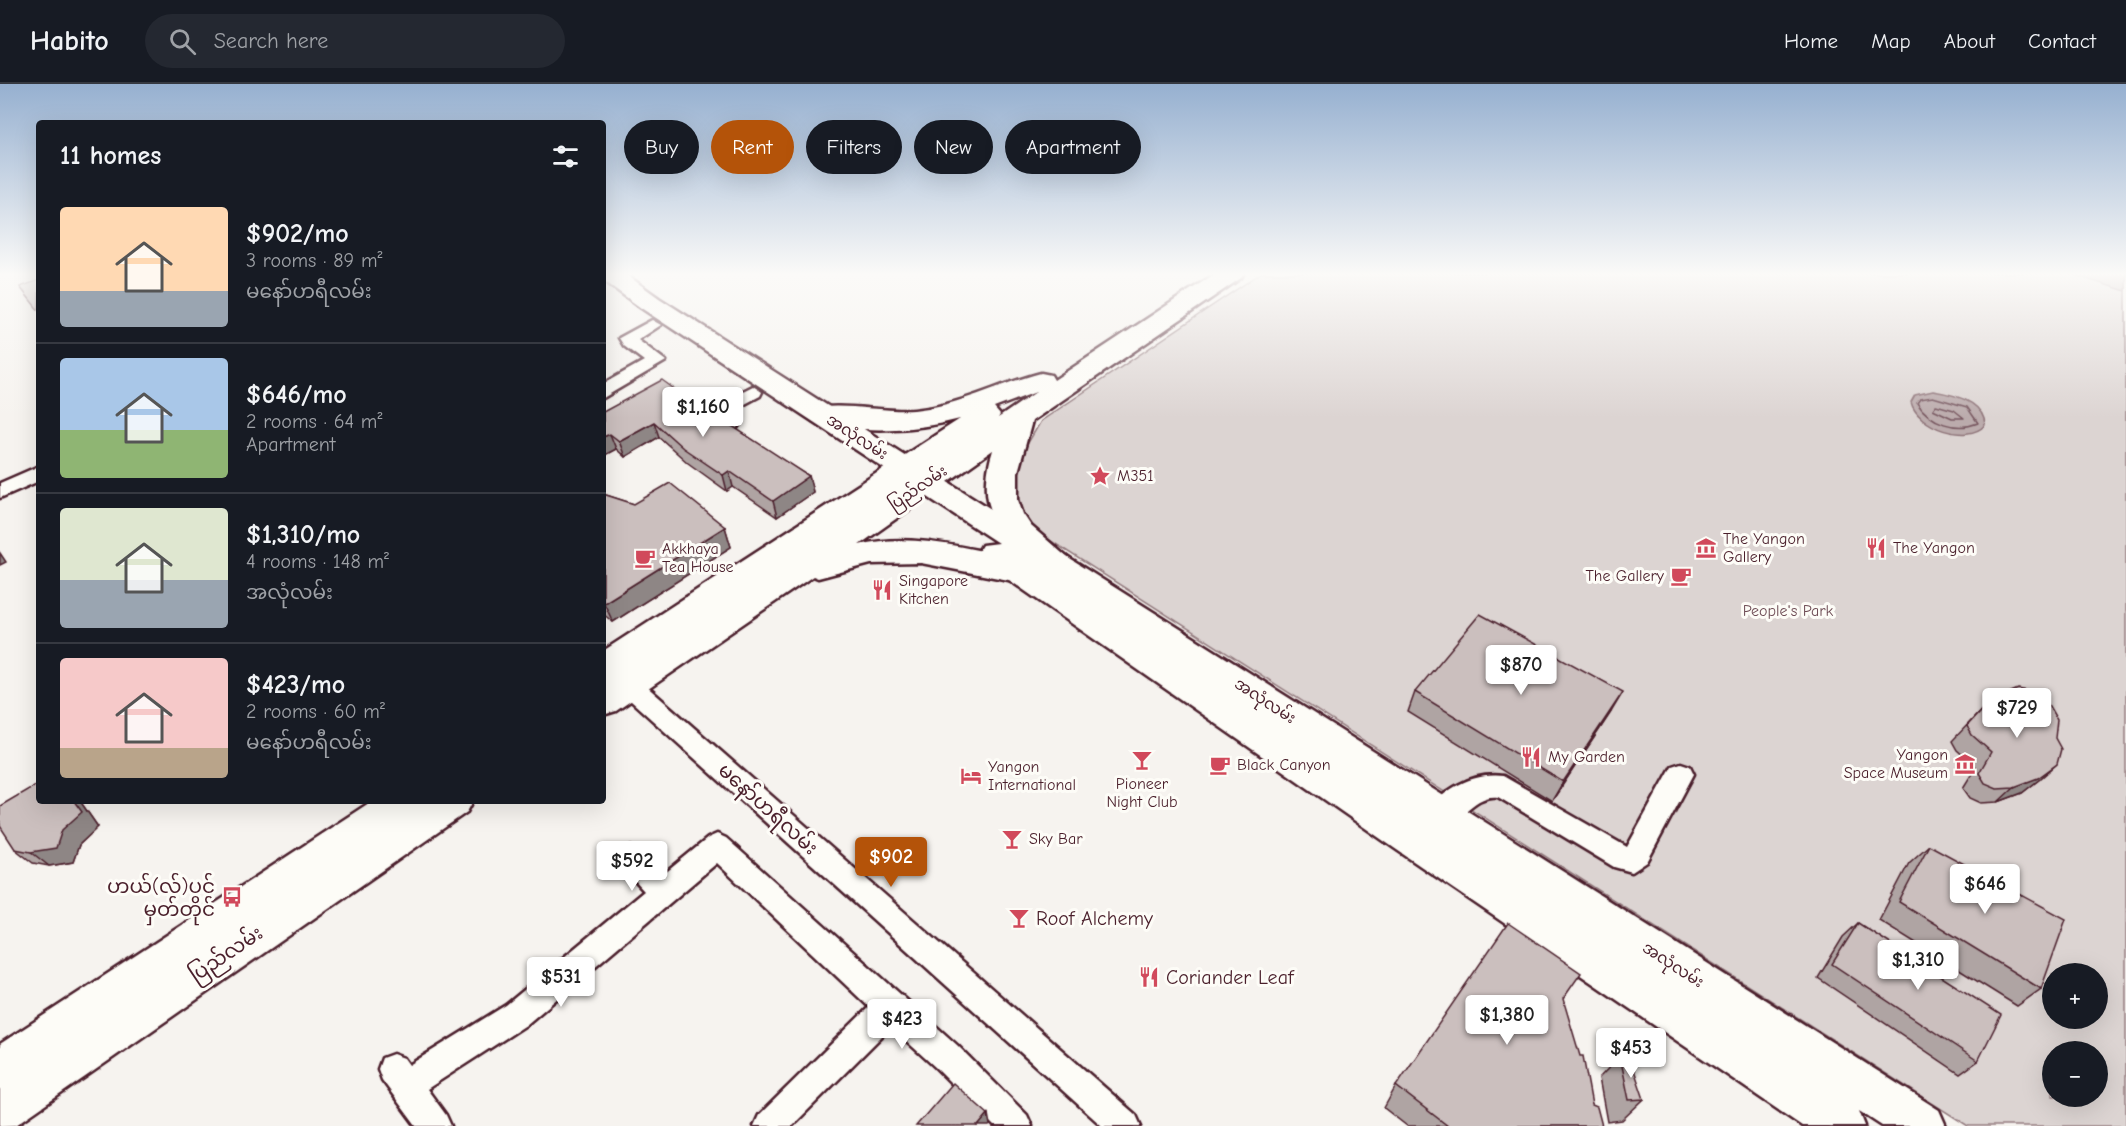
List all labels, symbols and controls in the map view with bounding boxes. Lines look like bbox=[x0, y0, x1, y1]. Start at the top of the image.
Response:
search box bbox=[145, 14, 565, 68]
text: Habito bbox=[30, 25, 109, 57]
icon: search bbox=[166, 25, 199, 58]
text: Search here bbox=[214, 28, 328, 54]
text: Home bbox=[1784, 29, 1838, 53]
text: Map bbox=[1871, 29, 1911, 53]
text: About bbox=[1944, 29, 1995, 53]
text: Contact bbox=[2028, 29, 2096, 53]
chip: Buy bbox=[624, 120, 699, 174]
chip: Rent bbox=[711, 120, 794, 174]
chip: Filters bbox=[806, 120, 902, 174]
chip: New bbox=[914, 120, 993, 174]
chip: Apartment bbox=[1005, 120, 1141, 174]
icon: filters bbox=[549, 140, 582, 173]
text: 11 homes bbox=[60, 141, 161, 171]
text: $902/mo bbox=[246, 219, 349, 249]
icon: home bbox=[108, 231, 180, 303]
text: 3 rooms · 89 m² bbox=[246, 249, 382, 272]
text: မနော်ဟရီလမ်း bbox=[246, 280, 372, 303]
text: $646/mo bbox=[246, 380, 347, 410]
icon: home bbox=[108, 382, 180, 454]
pin: $1,160 bbox=[654, 387, 752, 438]
text: $1,160 bbox=[676, 395, 730, 418]
street label: အလုံလမ်း bbox=[820, 408, 893, 468]
text: 2 rooms · 64 m² bbox=[246, 410, 382, 433]
text: Apartment bbox=[246, 433, 336, 456]
street label: ပြည်လမ်း bbox=[884, 459, 953, 517]
place icon: M351 bbox=[1088, 464, 1112, 488]
place label: M351 bbox=[1117, 467, 1154, 485]
text: $1,310/mo bbox=[246, 520, 360, 550]
place label: The Yangon Gallery bbox=[1723, 530, 1805, 566]
icon: home bbox=[108, 532, 180, 604]
museum icon: The Yangon Gallery bbox=[1694, 536, 1718, 560]
restaurant icon: The Yangon bbox=[1864, 536, 1888, 560]
place label: The Yangon bbox=[1893, 539, 1975, 557]
place label: Akkhaya Tea House bbox=[662, 540, 734, 576]
cafe icon: Akkhaya Tea House bbox=[633, 546, 657, 570]
text: 4 rooms · 148 m² bbox=[246, 550, 389, 573]
cafe icon: The Gallery bbox=[1669, 564, 1693, 588]
place label: The Gallery bbox=[1585, 567, 1665, 585]
place label: Singapore Kitchen bbox=[899, 572, 968, 608]
restaurant icon: Singapore Kitchen bbox=[870, 578, 894, 602]
text: အလုံလမ်း bbox=[246, 581, 333, 604]
park label: People's Park bbox=[1743, 602, 1834, 620]
pin: $870 bbox=[1485, 645, 1557, 696]
text: $870 bbox=[1500, 653, 1542, 676]
text: $423/mo bbox=[246, 670, 345, 700]
street label: အလုံလမ်း bbox=[1228, 672, 1301, 732]
icon: home bbox=[108, 682, 180, 754]
pin: $729 bbox=[1981, 688, 2053, 739]
text: $729 bbox=[1996, 696, 2038, 719]
text: 2 rooms · 60 m² bbox=[246, 700, 385, 723]
text: မနော်ဟရီလမ်း bbox=[246, 731, 372, 754]
restaurant icon: My Garden bbox=[1519, 745, 1543, 769]
place label: Yangon Space Museum bbox=[1844, 746, 1948, 782]
bar icon: Pioneer Night Club bbox=[1130, 748, 1154, 772]
place label: My Garden bbox=[1548, 748, 1625, 766]
museum icon: Yangon Space Museum bbox=[1953, 752, 1977, 776]
cafe icon: Black Canyon bbox=[1208, 753, 1232, 777]
street label: မနော်ဟရီလမ်း bbox=[711, 756, 824, 863]
place label: Black Canyon bbox=[1237, 756, 1331, 774]
place label: Yangon International bbox=[988, 758, 1076, 794]
hotel icon: Yangon International bbox=[959, 764, 983, 788]
place label: Pioneer Night Club bbox=[1106, 775, 1178, 811]
bar icon: Sky Bar bbox=[1000, 827, 1024, 851]
place label: Sky Bar bbox=[1029, 830, 1083, 848]
pin: $902 bbox=[855, 837, 927, 888]
pin: $592 bbox=[596, 841, 668, 892]
text: $902 bbox=[869, 845, 913, 868]
text: $592 bbox=[610, 849, 654, 872]
pin: $646 bbox=[1949, 864, 2021, 915]
place label: ဟယ်(လ်)ပင် မှတ်တိုင် bbox=[107, 872, 215, 926]
text: $646 bbox=[1964, 872, 2006, 895]
bus stop icon: ဟယ်(လ်)ပင် မှတ်တိုင် bbox=[220, 885, 244, 909]
bar icon: Roof Alchemy bbox=[1007, 906, 1031, 930]
place label: Roof Alchemy bbox=[1036, 907, 1153, 930]
street label: ပြည်လမ်း bbox=[183, 919, 269, 990]
street label: အလုံလမ်း bbox=[1636, 936, 1709, 996]
pin: $1,310 bbox=[1869, 940, 1967, 991]
text: $1,310 bbox=[1892, 948, 1944, 971]
pin: $531 bbox=[525, 957, 597, 1008]
map controls bbox=[2042, 963, 2108, 1107]
button: + bbox=[2042, 963, 2108, 1029]
text: $531 bbox=[541, 965, 581, 988]
restaurant icon: Coriander Leaf bbox=[1137, 965, 1161, 989]
place label: Coriander Leaf bbox=[1166, 966, 1295, 989]
pin: $1,380 bbox=[1458, 995, 1556, 1046]
pin: $423 bbox=[866, 999, 938, 1050]
text: $1,380 bbox=[1479, 1003, 1535, 1026]
text: $423 bbox=[881, 1007, 923, 1030]
pin: $453 bbox=[1595, 1028, 1667, 1079]
text: $453 bbox=[1610, 1036, 1652, 1059]
button: − bbox=[2042, 1041, 2108, 1107]

